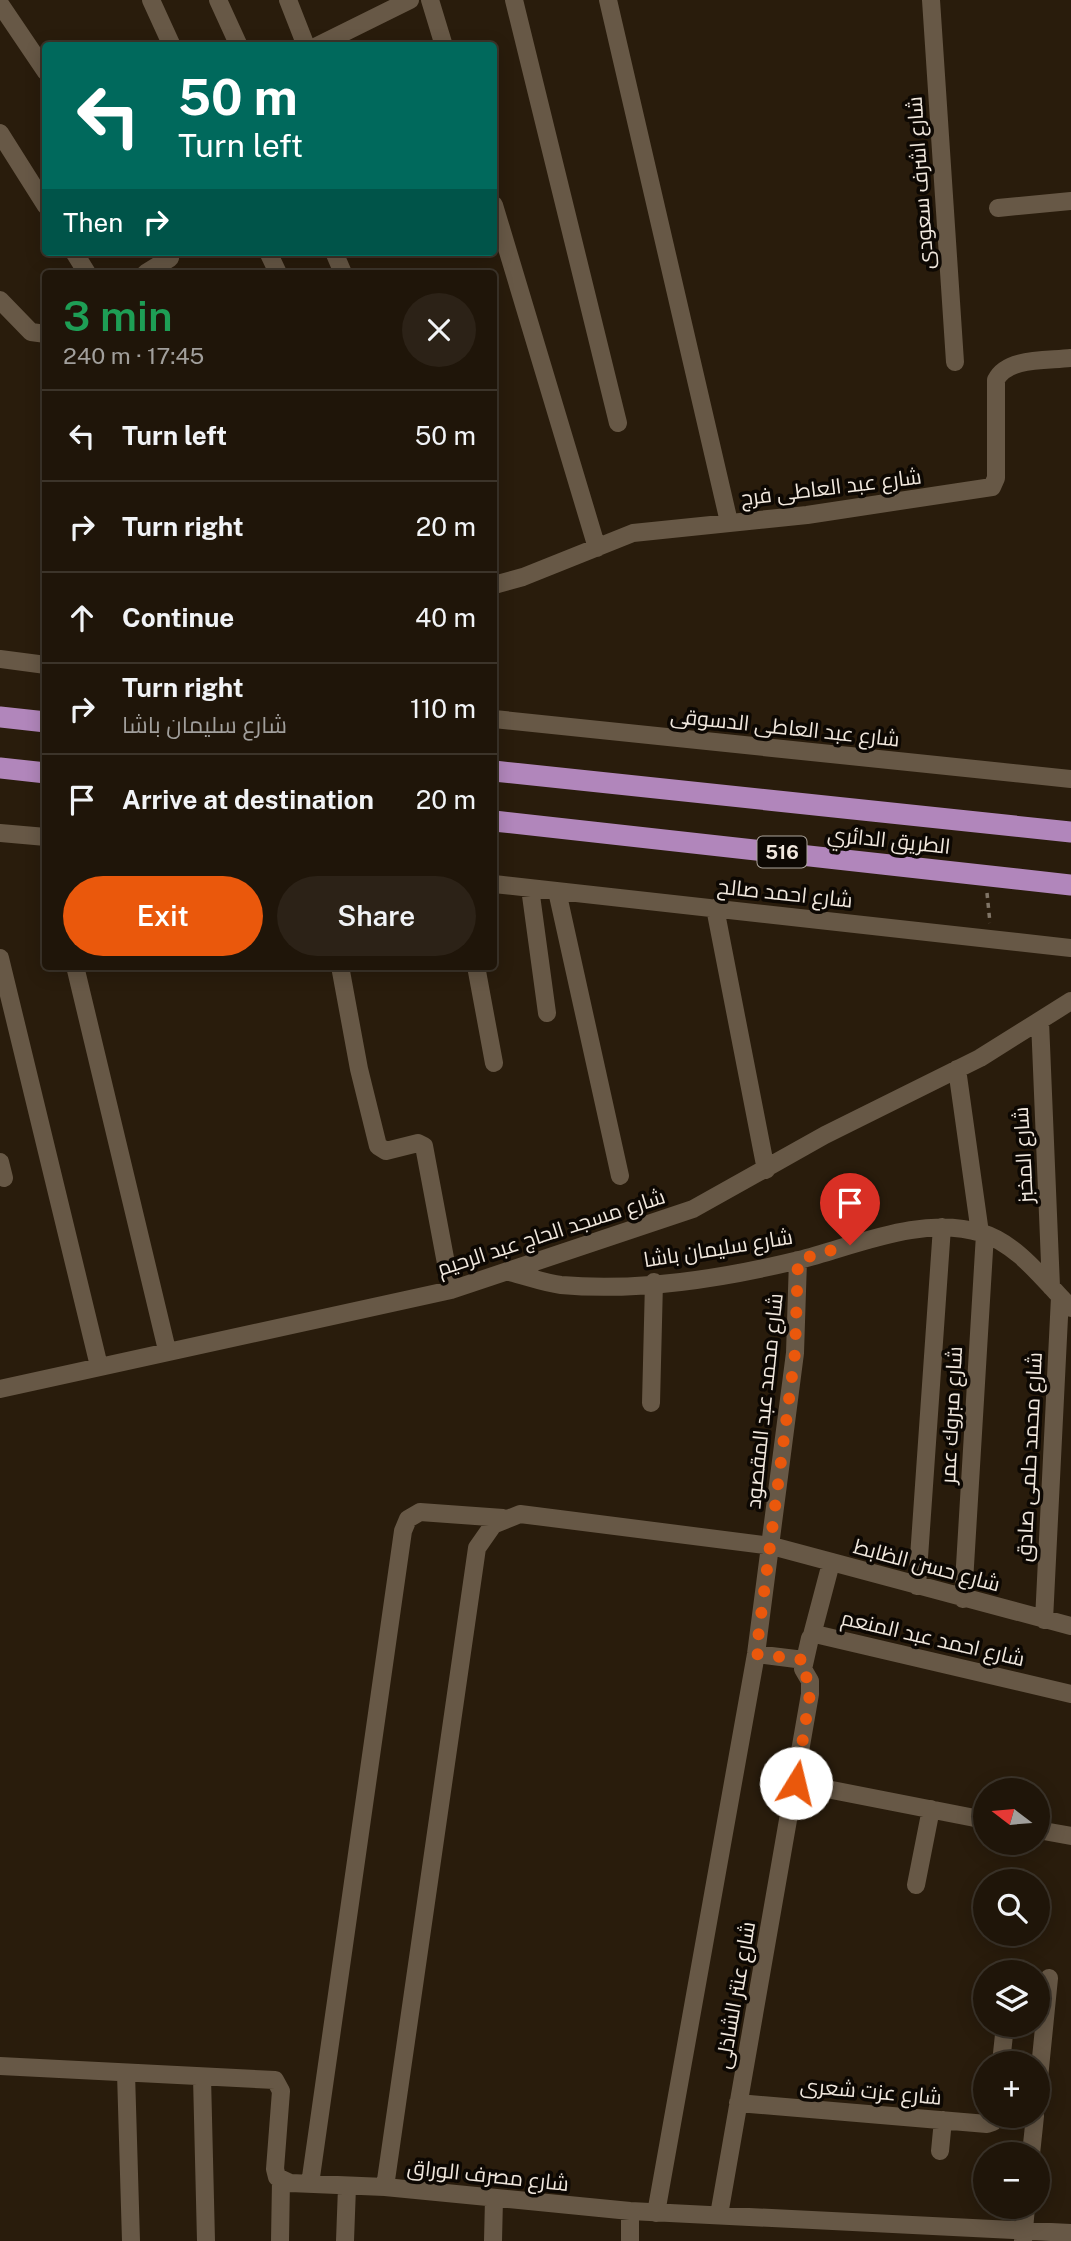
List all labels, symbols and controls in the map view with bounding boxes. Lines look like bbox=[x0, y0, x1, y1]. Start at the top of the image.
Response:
text: 50 m bbox=[178, 68, 298, 126]
icon: left bbox=[63, 70, 154, 161]
street label: شارع اشرف سعودى bbox=[901, 96, 941, 270]
text: Turn left bbox=[178, 127, 303, 164]
icon: right bbox=[137, 203, 175, 241]
text: Then bbox=[63, 207, 123, 238]
text: 3 min bbox=[63, 291, 173, 340]
button: close bbox=[402, 293, 476, 367]
text: 240 m · 17:45 bbox=[63, 342, 204, 369]
icon: left bbox=[63, 417, 101, 455]
text: Turn left bbox=[122, 420, 227, 451]
text: 50 m bbox=[415, 420, 476, 451]
street label: شارع عبد العاطى فرج bbox=[739, 463, 923, 512]
icon: right bbox=[63, 508, 101, 546]
text: Turn right bbox=[122, 511, 244, 542]
text: 20 m bbox=[416, 511, 476, 542]
icon: ahead bbox=[63, 599, 101, 637]
text: Continue bbox=[122, 602, 234, 633]
text: 40 m bbox=[415, 602, 476, 633]
text: Turn right bbox=[122, 672, 244, 703]
icon: right bbox=[63, 690, 101, 728]
text: 110 m bbox=[410, 693, 476, 724]
street label: شارع عبد العاطى الدسوقى bbox=[669, 703, 901, 753]
text: شارع سليمان باشا bbox=[122, 711, 287, 738]
icon: arrive bbox=[63, 781, 101, 819]
text: Arrive at destination bbox=[122, 784, 374, 815]
text: 20 m bbox=[416, 784, 476, 815]
street label: الطريق الدائري bbox=[826, 821, 952, 863]
road number: 516 bbox=[758, 836, 806, 867]
street label: شارع احمد صالح bbox=[716, 873, 854, 915]
button: Exit bbox=[63, 876, 263, 956]
button: Share bbox=[277, 876, 476, 956]
street label: شارع المخبز bbox=[1008, 1106, 1040, 1205]
pin bbox=[820, 1173, 880, 1245]
street label: شارع مسجد الحاج عبد الرحيم bbox=[434, 1183, 669, 1283]
icon: arrive bbox=[831, 1184, 869, 1222]
street label: شارع سليمان باشا bbox=[642, 1224, 795, 1274]
street label: شارع محمد عبد المقصود bbox=[740, 1292, 790, 1510]
street label: شارع مبروك عمر bbox=[935, 1346, 969, 1485]
street label: شارع محمد حلمى صادق bbox=[1011, 1351, 1049, 1563]
street label: شارع حسن الظابط bbox=[851, 1533, 1003, 1598]
street label: شارع احمد عبد المنعم bbox=[838, 1605, 1027, 1673]
position arrow bbox=[759, 1746, 833, 1820]
north arrow bbox=[973, 1778, 1050, 1855]
map controls bbox=[973, 1778, 1050, 2219]
button: search bbox=[973, 1869, 1050, 1946]
street label: شارع عنتر الشاذلى bbox=[710, 1919, 762, 2071]
button: layers bbox=[973, 1960, 1050, 2037]
button: + bbox=[973, 2051, 1050, 2128]
street label: شارع عزت شعرى bbox=[799, 2072, 943, 2112]
button: − bbox=[973, 2142, 1050, 2219]
street label: شارع مصرف الوراق bbox=[406, 2154, 570, 2198]

